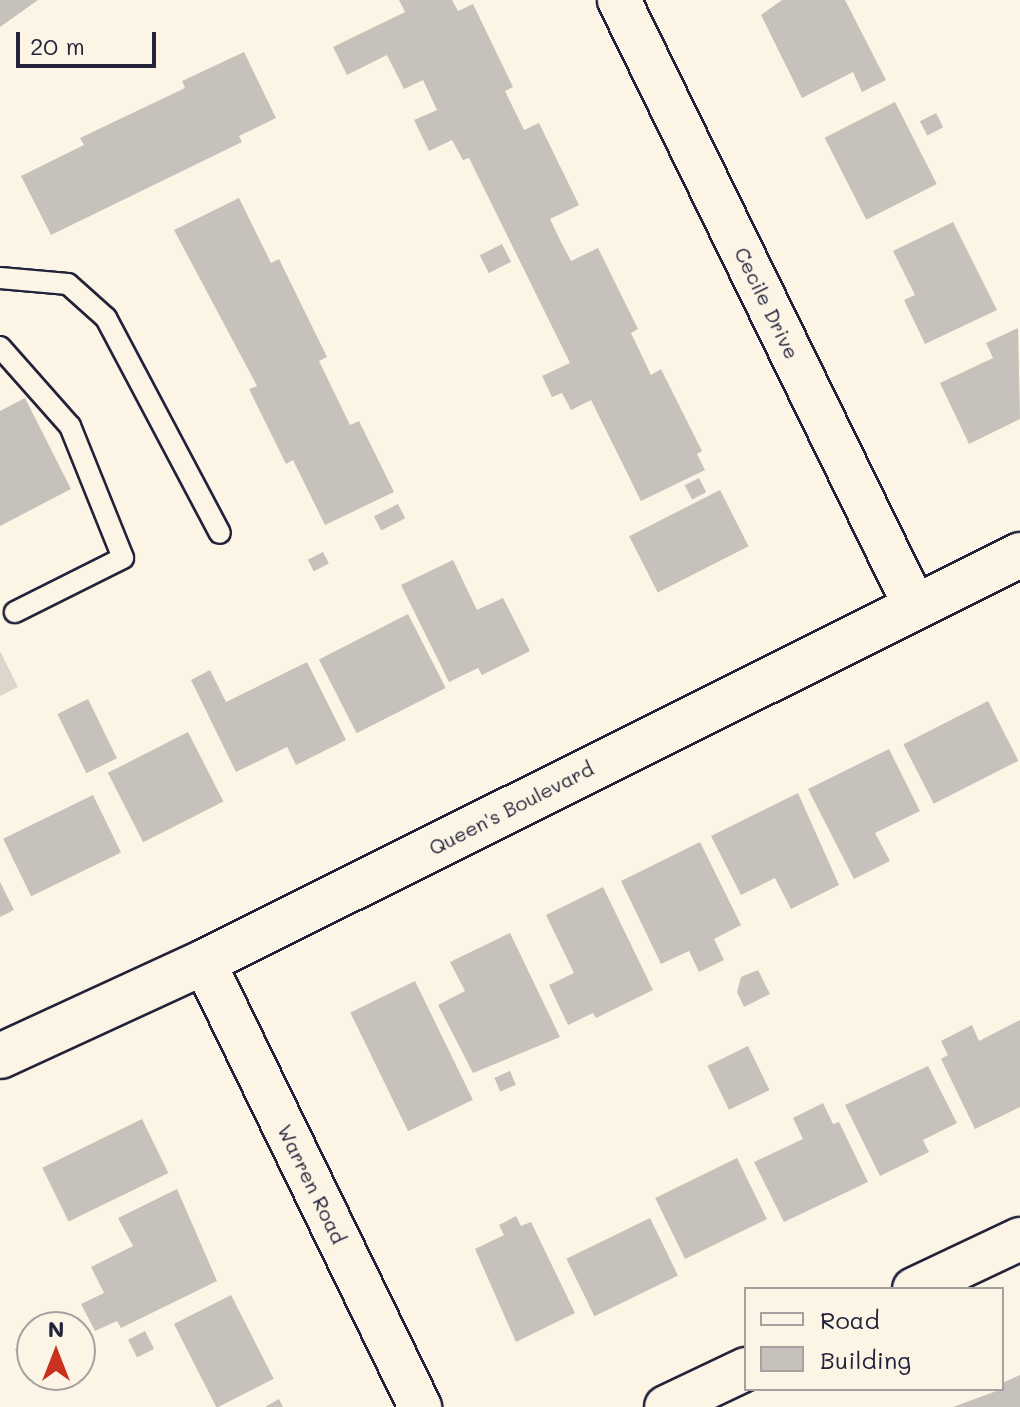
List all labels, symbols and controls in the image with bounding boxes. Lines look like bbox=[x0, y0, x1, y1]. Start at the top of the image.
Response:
scale bar bbox=[20, 16, 160, 66]
text: 20 m bbox=[30, 30, 85, 61]
street label: Cecile Drive bbox=[730, 243, 804, 363]
street label: Queen's Boulevard bbox=[425, 756, 597, 860]
street label: Warren Road bbox=[273, 1120, 351, 1248]
legend bbox=[744, 1287, 1004, 1391]
text: Road bbox=[820, 1304, 880, 1335]
north arrow bbox=[16, 1311, 96, 1391]
text: N bbox=[48, 1314, 64, 1343]
text: Building bbox=[820, 1344, 911, 1375]

